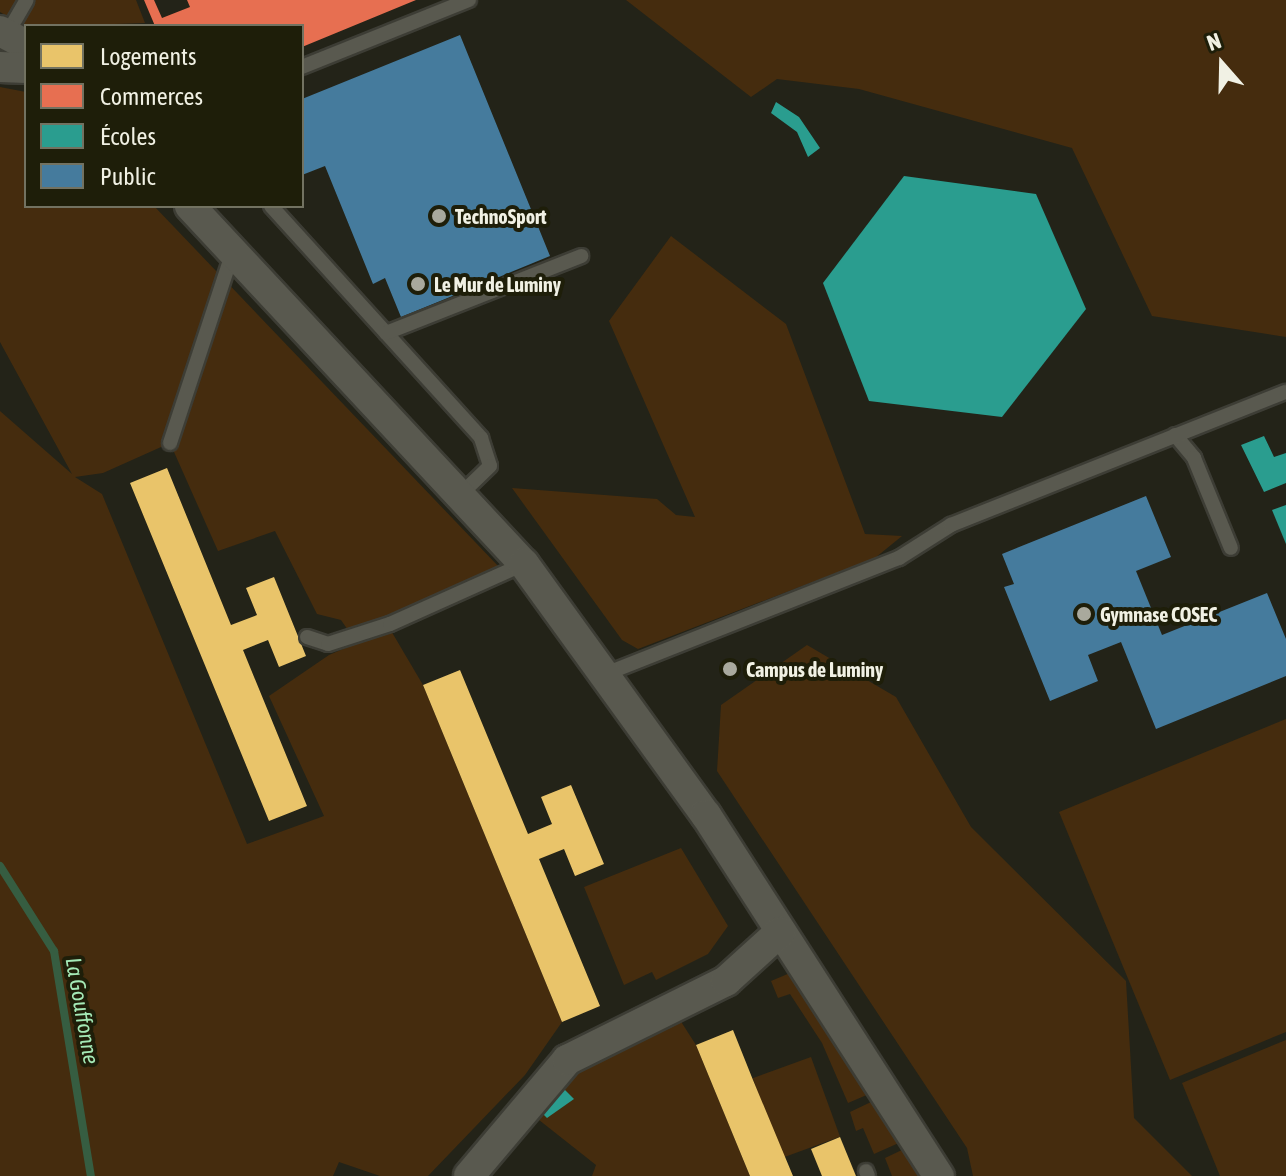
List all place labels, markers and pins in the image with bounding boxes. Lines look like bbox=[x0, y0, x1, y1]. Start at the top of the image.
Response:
place label: TechnoSport bbox=[455, 204, 546, 228]
marker: TechnoSport bbox=[430, 207, 448, 225]
place label: Le Mur de Luminy bbox=[434, 272, 561, 296]
marker: Le Mur de Luminy bbox=[409, 275, 427, 293]
place label: Gymnase COSEC bbox=[1100, 602, 1217, 626]
marker: Gymnase COSEC bbox=[1075, 605, 1093, 623]
place label: Campus de Luminy bbox=[746, 657, 883, 681]
marker: Campus de Luminy bbox=[721, 660, 739, 678]

